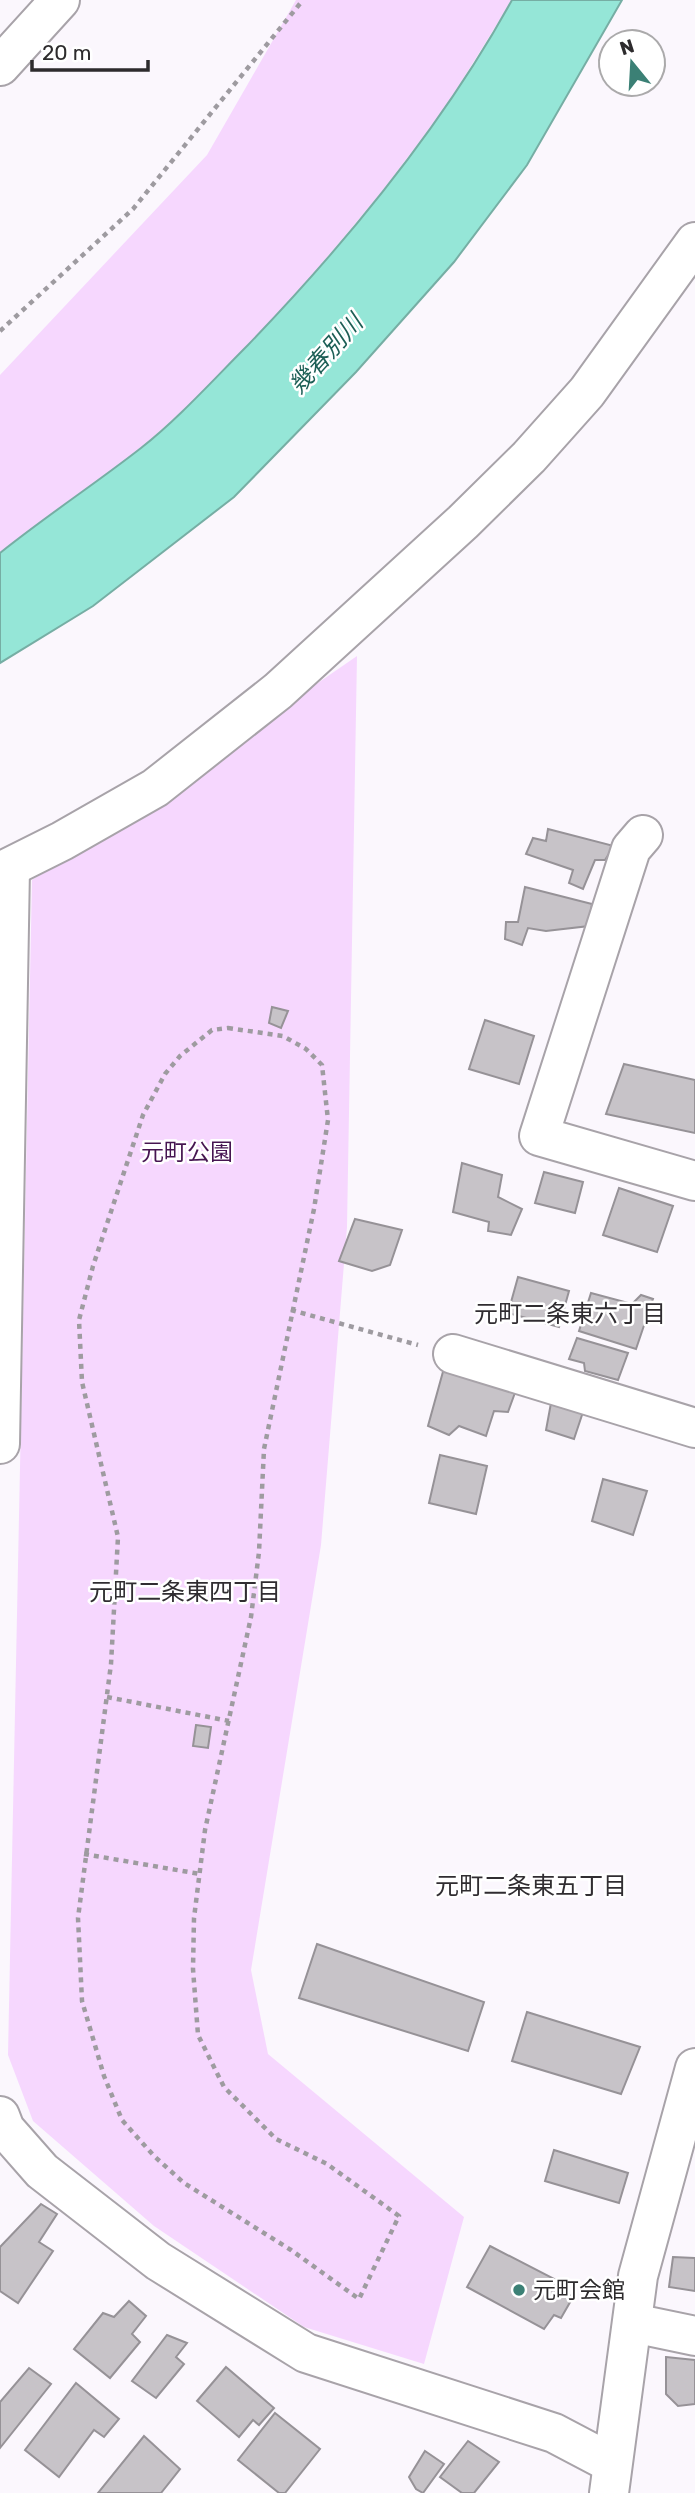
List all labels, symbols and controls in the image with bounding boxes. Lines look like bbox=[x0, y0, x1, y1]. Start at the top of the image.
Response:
scale bar bbox=[32, 28, 147, 72]
north arrow bbox=[597, 28, 667, 98]
text: N bbox=[617, 34, 637, 60]
text: 20 m bbox=[42, 40, 91, 65]
water label: 幾春別川 bbox=[283, 307, 371, 399]
park label: 元町公園 bbox=[141, 1138, 233, 1166]
district label: 元町二条東六丁目 bbox=[474, 1300, 666, 1328]
district label: 元町二条東四丁目 bbox=[89, 1578, 281, 1606]
district label: 元町二条東五丁目 bbox=[435, 1872, 627, 1900]
place label: 元町会館 bbox=[533, 2276, 625, 2304]
marker: 元町会館 bbox=[511, 2282, 527, 2298]

